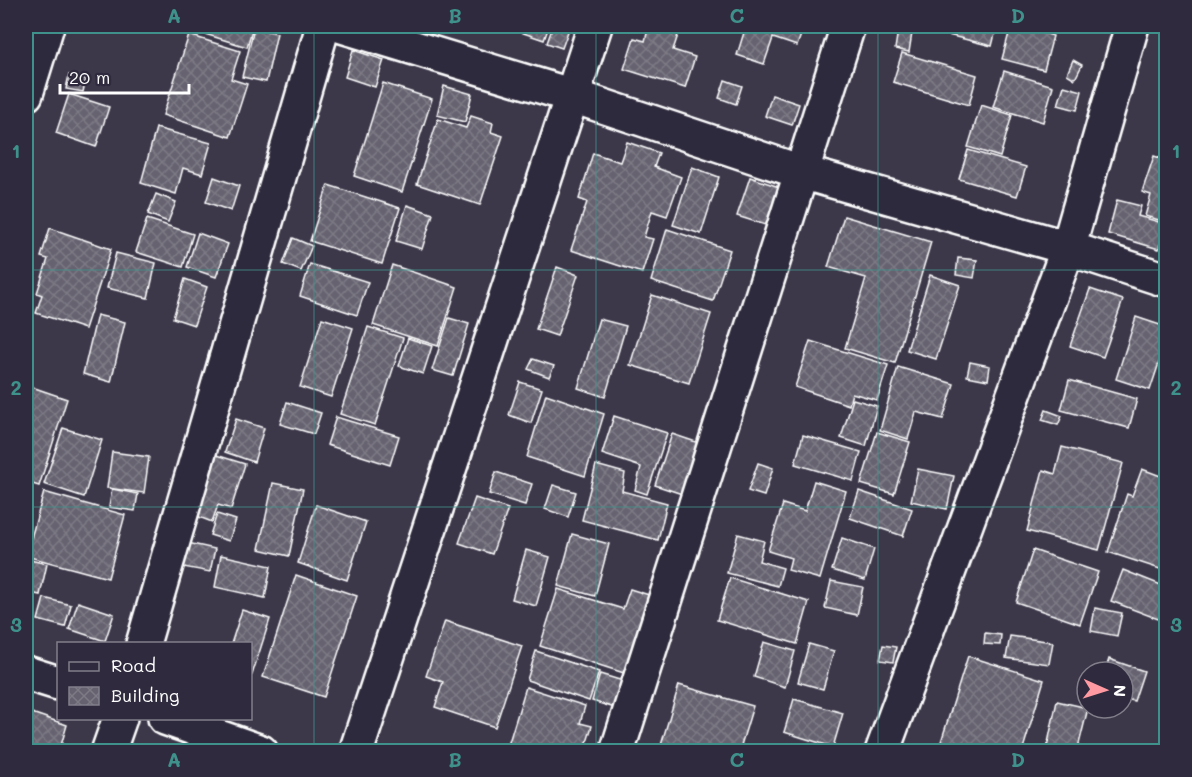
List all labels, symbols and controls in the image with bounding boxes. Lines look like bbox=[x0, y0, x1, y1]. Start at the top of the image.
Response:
text: A bbox=[167, 2, 181, 28]
text: B bbox=[448, 2, 462, 28]
text: C bbox=[730, 2, 745, 28]
text: D bbox=[1011, 2, 1025, 28]
scale bar bbox=[60, 57, 189, 95]
text: 20 m bbox=[69, 65, 110, 89]
text: 1 bbox=[12, 137, 20, 163]
text: 1 bbox=[1172, 137, 1180, 163]
text: 2 bbox=[10, 374, 22, 400]
text: 2 bbox=[1170, 374, 1182, 400]
text: 3 bbox=[10, 611, 22, 637]
text: 3 bbox=[1170, 611, 1182, 637]
legend bbox=[57, 642, 252, 720]
text: Road bbox=[111, 653, 156, 677]
north arrow bbox=[1075, 660, 1135, 720]
text: Building bbox=[111, 683, 179, 707]
text: N bbox=[1110, 684, 1131, 697]
text: A bbox=[167, 746, 181, 772]
text: B bbox=[448, 746, 462, 772]
text: C bbox=[730, 746, 745, 772]
text: D bbox=[1011, 746, 1025, 772]

